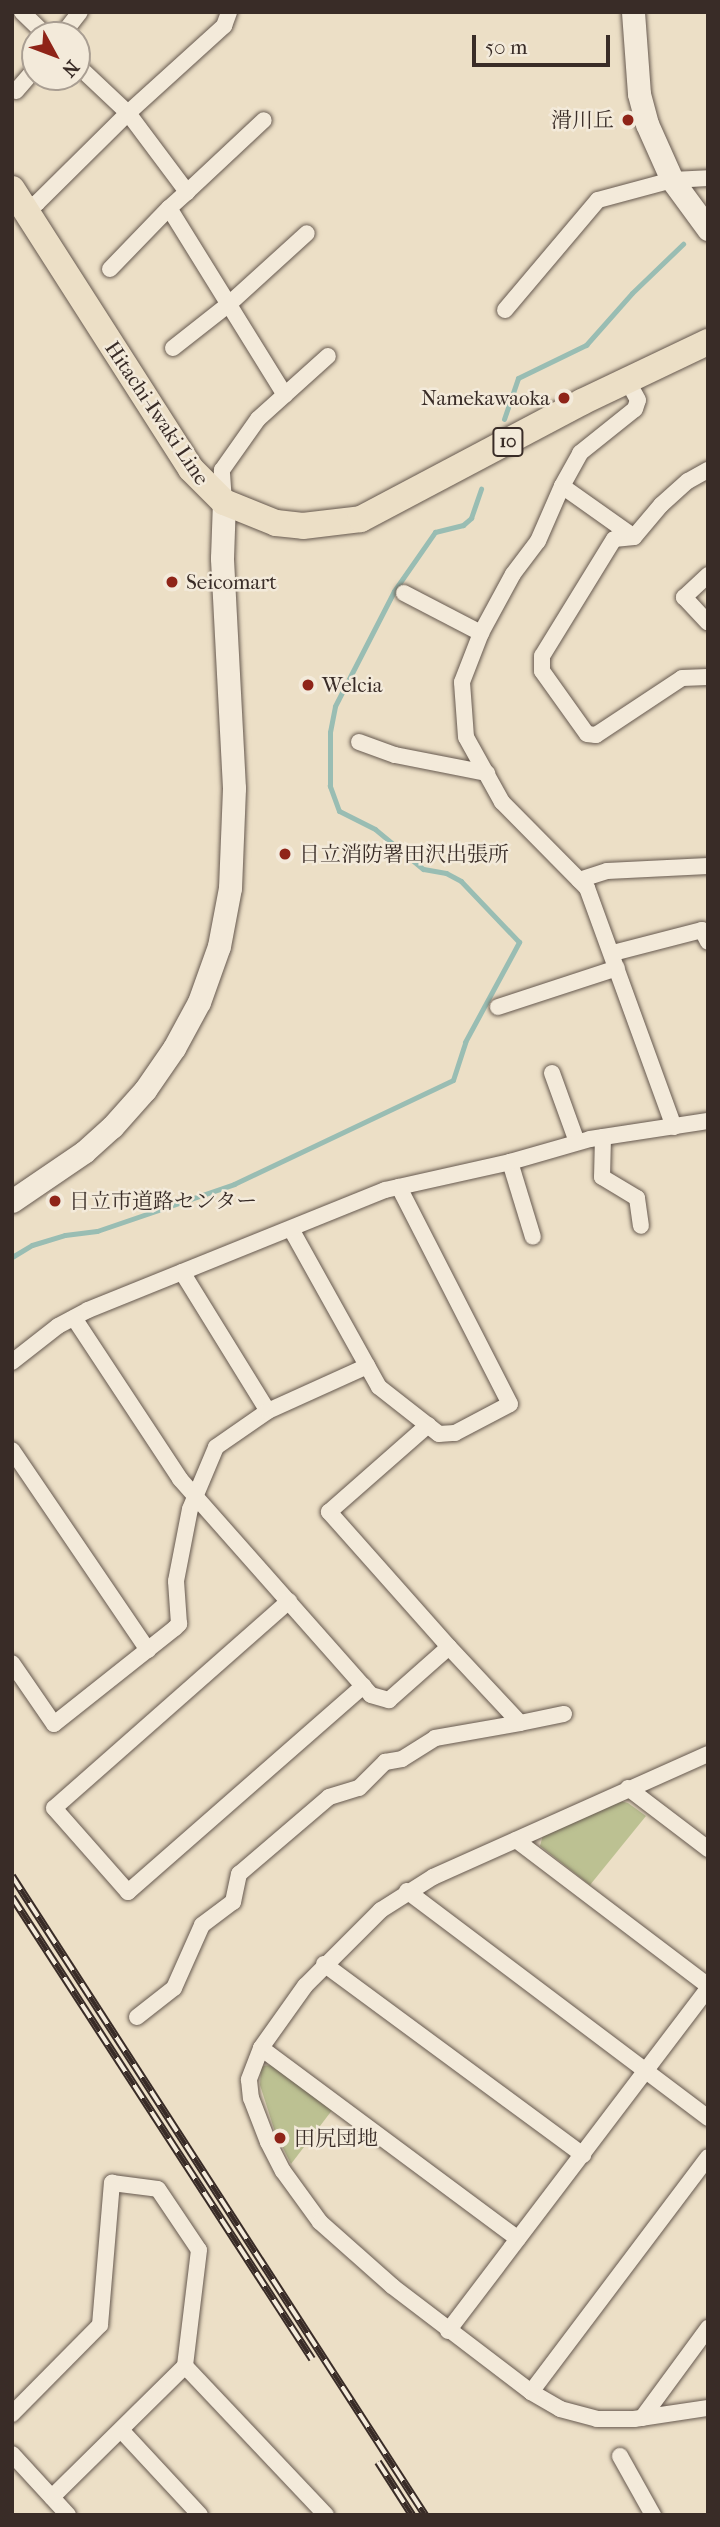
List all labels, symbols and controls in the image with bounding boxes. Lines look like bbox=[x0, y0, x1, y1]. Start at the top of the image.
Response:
north arrow bbox=[21, 21, 91, 91]
scale bar bbox=[475, 21, 613, 65]
text: 50 m bbox=[485, 35, 528, 59]
text: N bbox=[57, 56, 83, 81]
place label: 滑川丘 bbox=[551, 107, 614, 133]
marker: 滑川丘 bbox=[620, 112, 636, 128]
street label: Hitachi-Iwaki Line bbox=[100, 336, 214, 490]
place label: Namekawaoka bbox=[421, 385, 550, 411]
marker: Namekawaoka bbox=[556, 390, 572, 406]
road number: 10 bbox=[492, 426, 524, 458]
place label: Seicomart bbox=[186, 569, 277, 595]
marker: Seicomart bbox=[164, 574, 180, 590]
place label: Welcia bbox=[322, 672, 382, 698]
marker: Welcia bbox=[300, 677, 316, 693]
place label: 日立消防署田沢出張所 bbox=[299, 841, 509, 867]
marker: 日立消防署田沢出張所 bbox=[277, 846, 293, 862]
place label: 日立市道路センター bbox=[69, 1188, 258, 1214]
marker: 日立市道路センター bbox=[47, 1193, 63, 1209]
place label: 田尻団地 bbox=[294, 2125, 378, 2151]
marker: 田尻団地 bbox=[272, 2130, 288, 2146]

